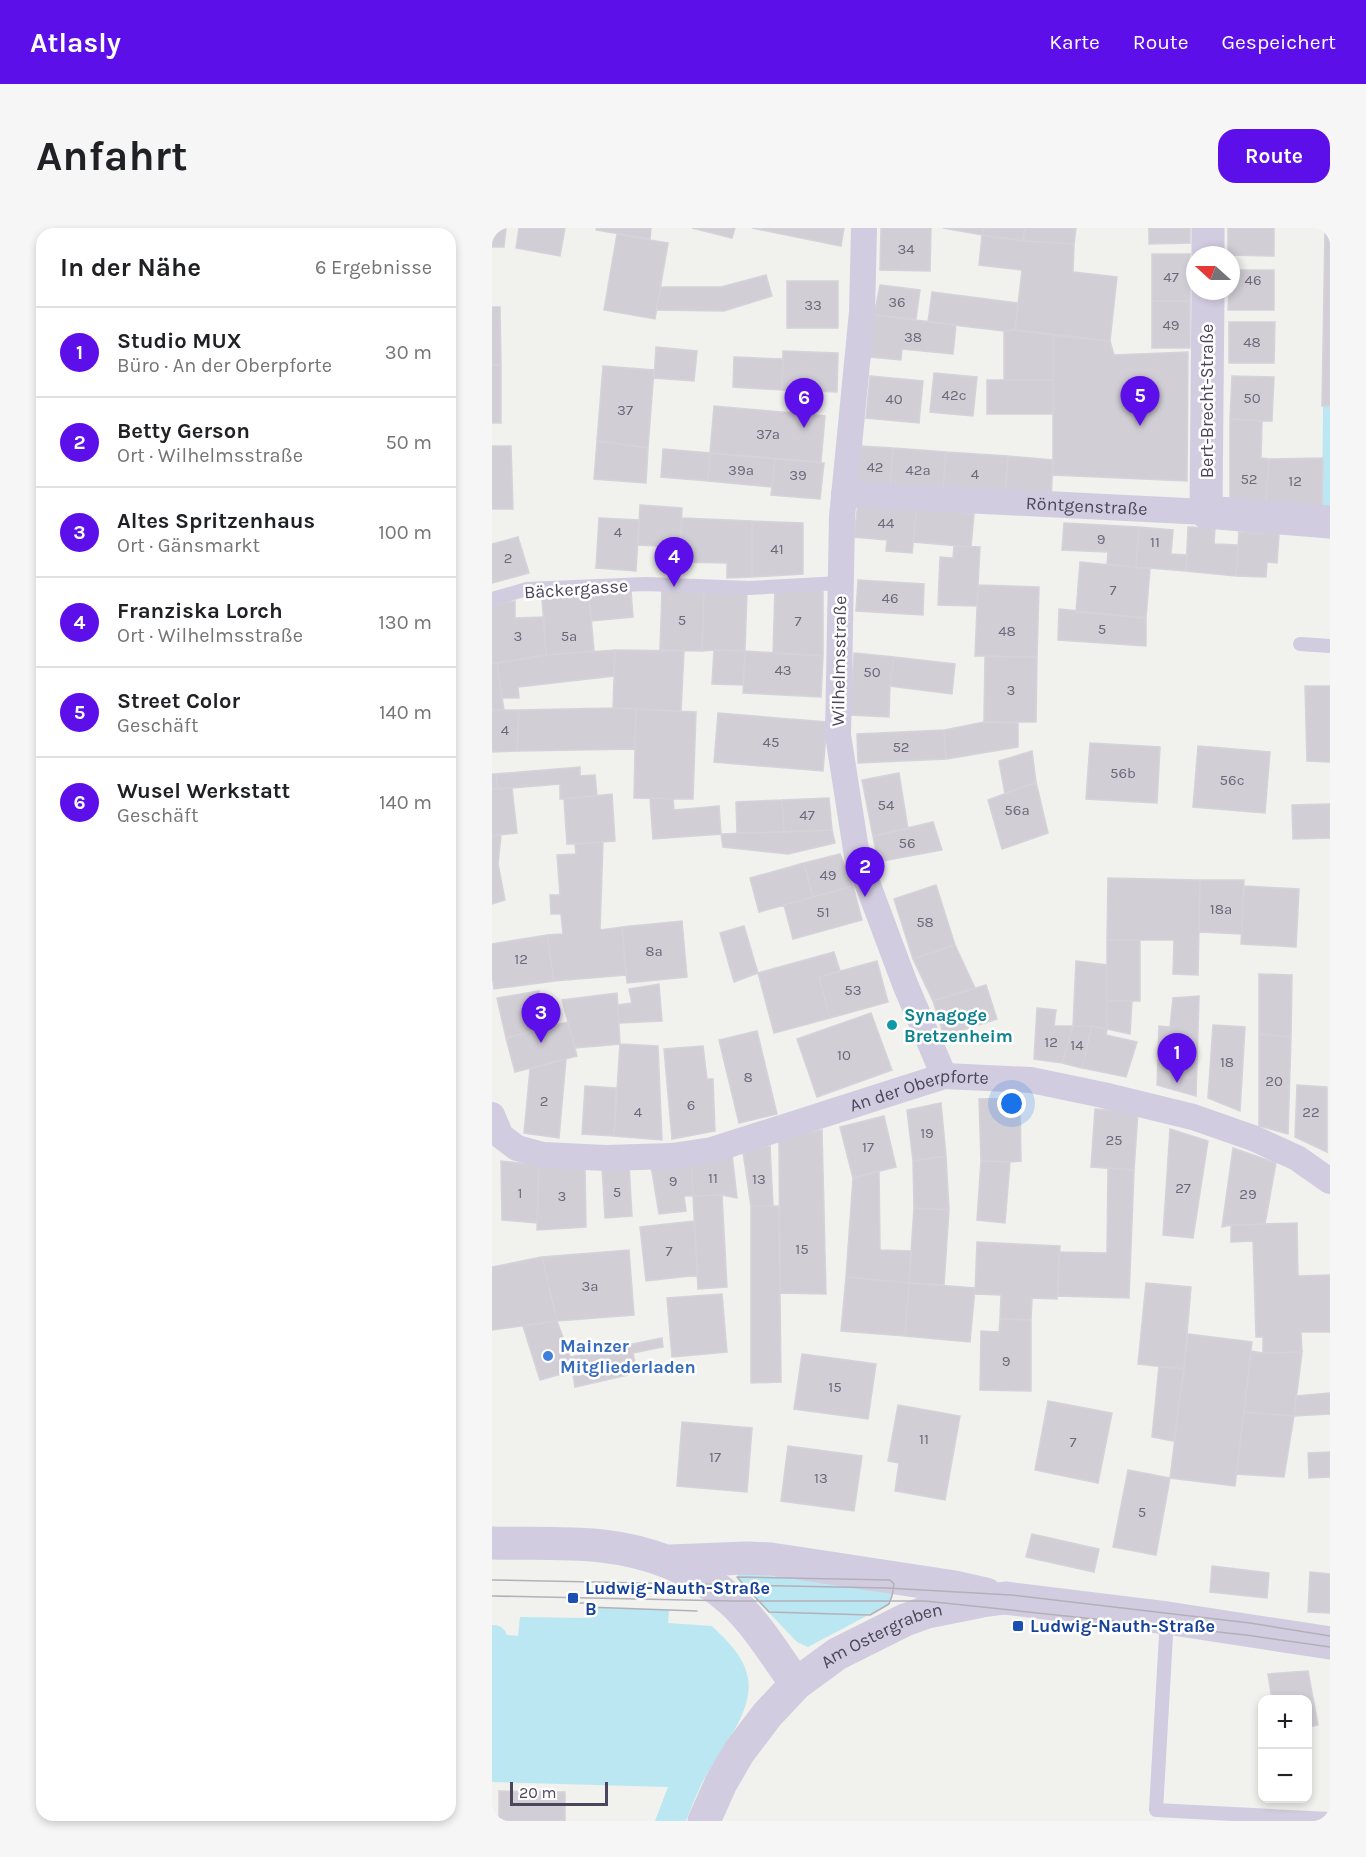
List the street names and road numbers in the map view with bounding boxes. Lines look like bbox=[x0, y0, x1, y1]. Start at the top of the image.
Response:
street label: Bert-Brecht-Straße bbox=[1196, 324, 1218, 478]
street label: Röntgenstraße bbox=[1025, 492, 1148, 520]
street label: Bäckergasse bbox=[523, 574, 629, 604]
street label: Wilhelmsstraße bbox=[827, 595, 851, 727]
street label: An der Oberpforte bbox=[847, 1065, 989, 1116]
street label: Am Ostergraben bbox=[817, 1598, 944, 1673]

